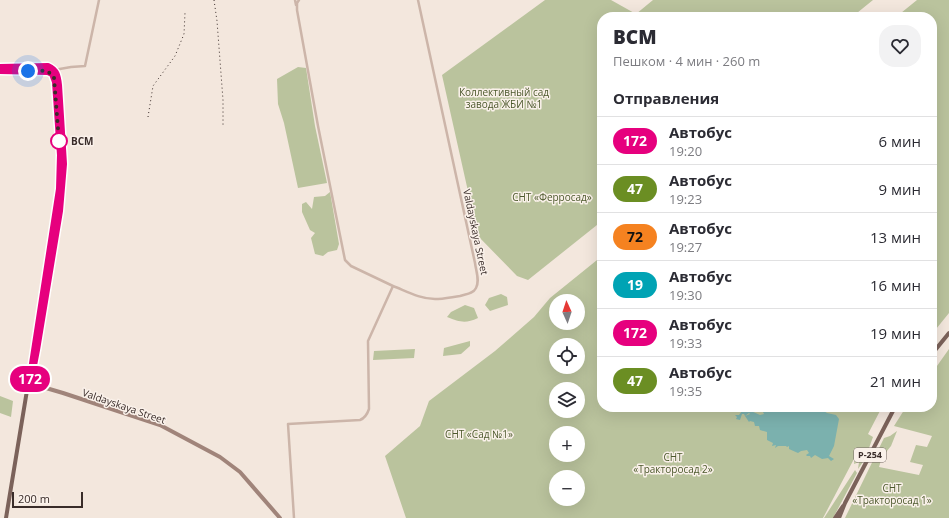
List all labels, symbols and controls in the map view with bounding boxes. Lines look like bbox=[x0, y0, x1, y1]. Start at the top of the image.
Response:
text: ВСМ bbox=[613, 24, 657, 50]
button: heart bbox=[879, 25, 921, 67]
text: Пешком · 4 мин · 260 m bbox=[613, 52, 760, 70]
your location bbox=[18, 61, 38, 81]
park label: Коллективный сад завода ЖБИ №1 bbox=[459, 85, 549, 111]
text: Отправления bbox=[613, 88, 719, 108]
text: Автобус bbox=[669, 122, 732, 142]
text: 172 bbox=[623, 131, 647, 150]
text: 6 мин bbox=[878, 131, 921, 151]
marker: ВСМ bbox=[50, 132, 68, 150]
place label: ВСМ bbox=[71, 134, 94, 148]
text: 19:20 bbox=[669, 142, 702, 160]
text: Автобус bbox=[669, 170, 732, 190]
text: 47 bbox=[627, 179, 643, 198]
text: 9 мин bbox=[878, 179, 921, 199]
street label: Valdayskaya Street bbox=[460, 188, 492, 277]
park label: СНТ «Ферросад» bbox=[512, 190, 592, 204]
text: 19:23 bbox=[669, 190, 702, 208]
text: Автобус bbox=[669, 218, 732, 238]
text: 72 bbox=[627, 227, 643, 246]
text: 13 мин bbox=[870, 227, 921, 247]
text: 19:27 bbox=[669, 238, 702, 256]
text: Автобус bbox=[669, 266, 732, 286]
text: 19 bbox=[627, 275, 643, 294]
text: 16 мин bbox=[870, 275, 921, 295]
text: 19:30 bbox=[669, 286, 702, 304]
north arrow bbox=[549, 294, 585, 330]
map controls bbox=[549, 294, 585, 506]
text: Автобус bbox=[669, 314, 732, 334]
text: 172 bbox=[623, 323, 647, 342]
text: 19 мин bbox=[870, 323, 921, 343]
text: 19:33 bbox=[669, 334, 702, 352]
button: locate bbox=[549, 338, 585, 374]
text: Автобус bbox=[669, 362, 732, 382]
line badge: 172 bbox=[7, 366, 53, 392]
text: 172 bbox=[18, 369, 42, 388]
text: 47 bbox=[627, 371, 643, 390]
text: 21 мин bbox=[870, 371, 921, 391]
button: layers bbox=[549, 382, 585, 418]
text: 19:35 bbox=[669, 382, 702, 400]
street label: Valdayskaya Street bbox=[80, 385, 168, 427]
button: + bbox=[549, 426, 585, 462]
park label: СНТ «Сад №1» bbox=[445, 427, 513, 441]
road number: Р-254 bbox=[854, 448, 886, 462]
park label: СНТ «Тракторосад 2» bbox=[633, 450, 713, 476]
button: − bbox=[549, 470, 585, 506]
park label: СНТ «Тракторосад 1» bbox=[852, 481, 932, 507]
scale bar bbox=[12, 490, 83, 509]
text: 200 m bbox=[18, 491, 50, 506]

